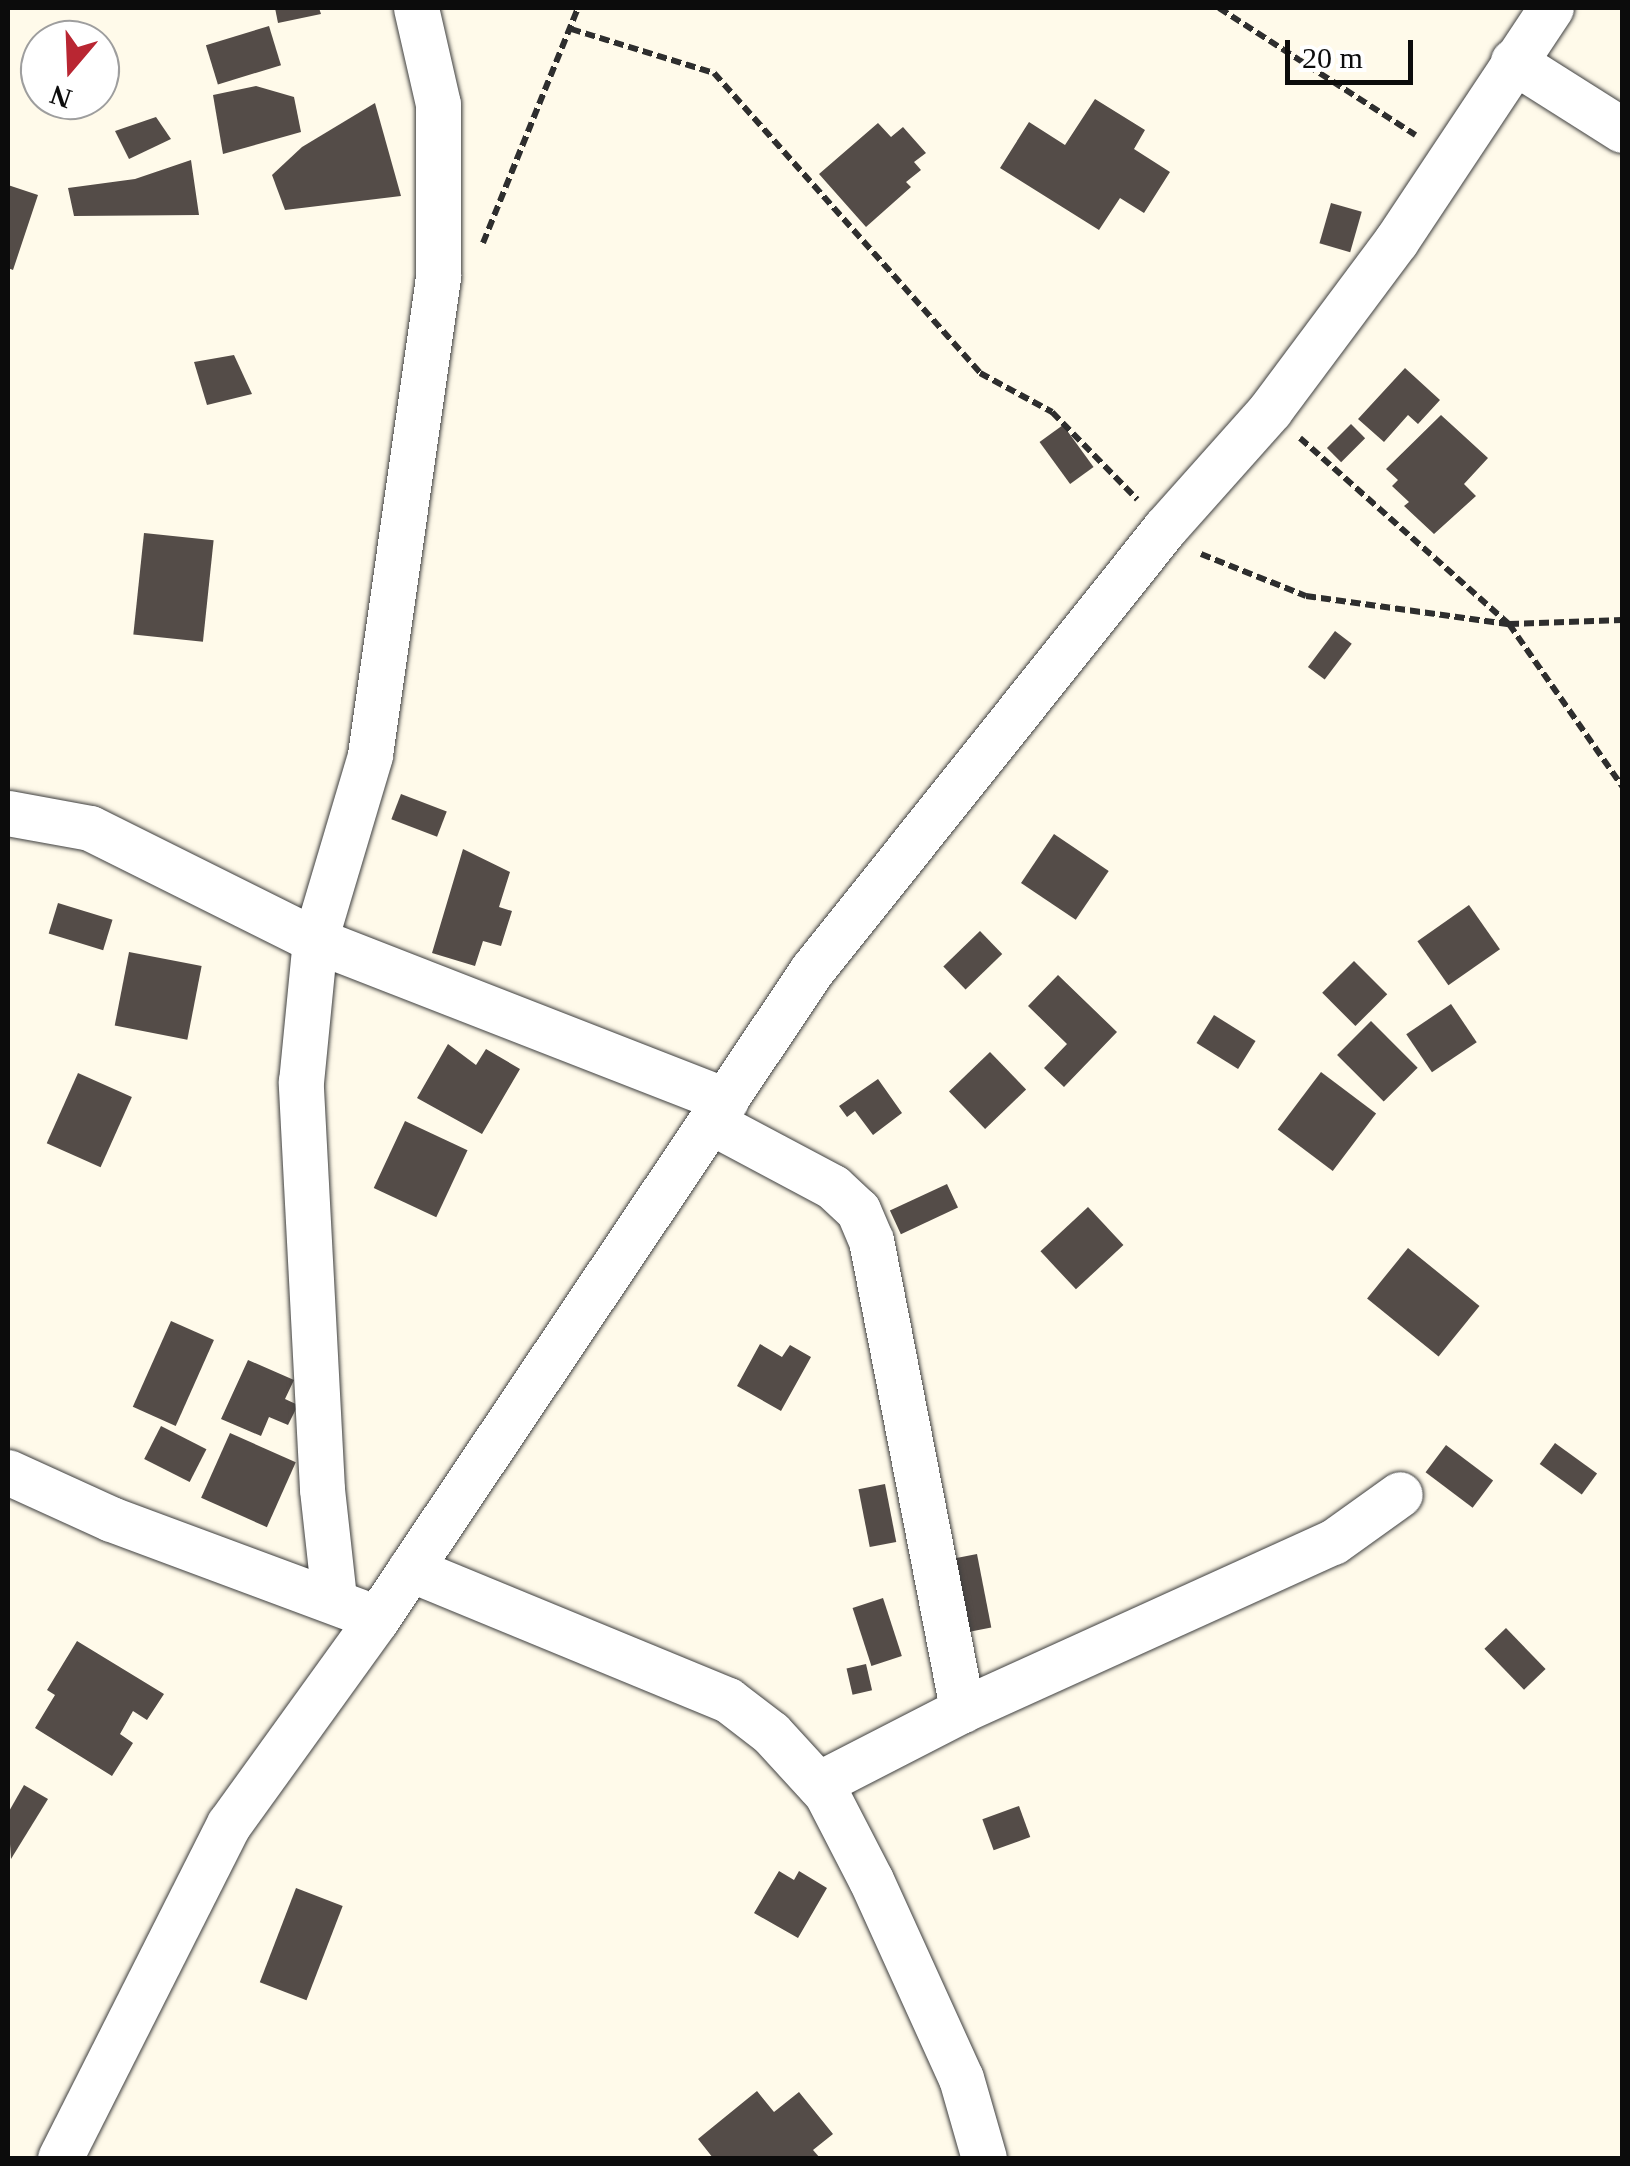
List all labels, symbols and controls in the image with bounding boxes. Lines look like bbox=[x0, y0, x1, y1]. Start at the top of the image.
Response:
north arrow bbox=[20, 20, 120, 120]
scale bar bbox=[1290, 20, 1418, 82]
text: 20 m bbox=[1302, 41, 1363, 74]
text: N bbox=[46, 79, 75, 115]

